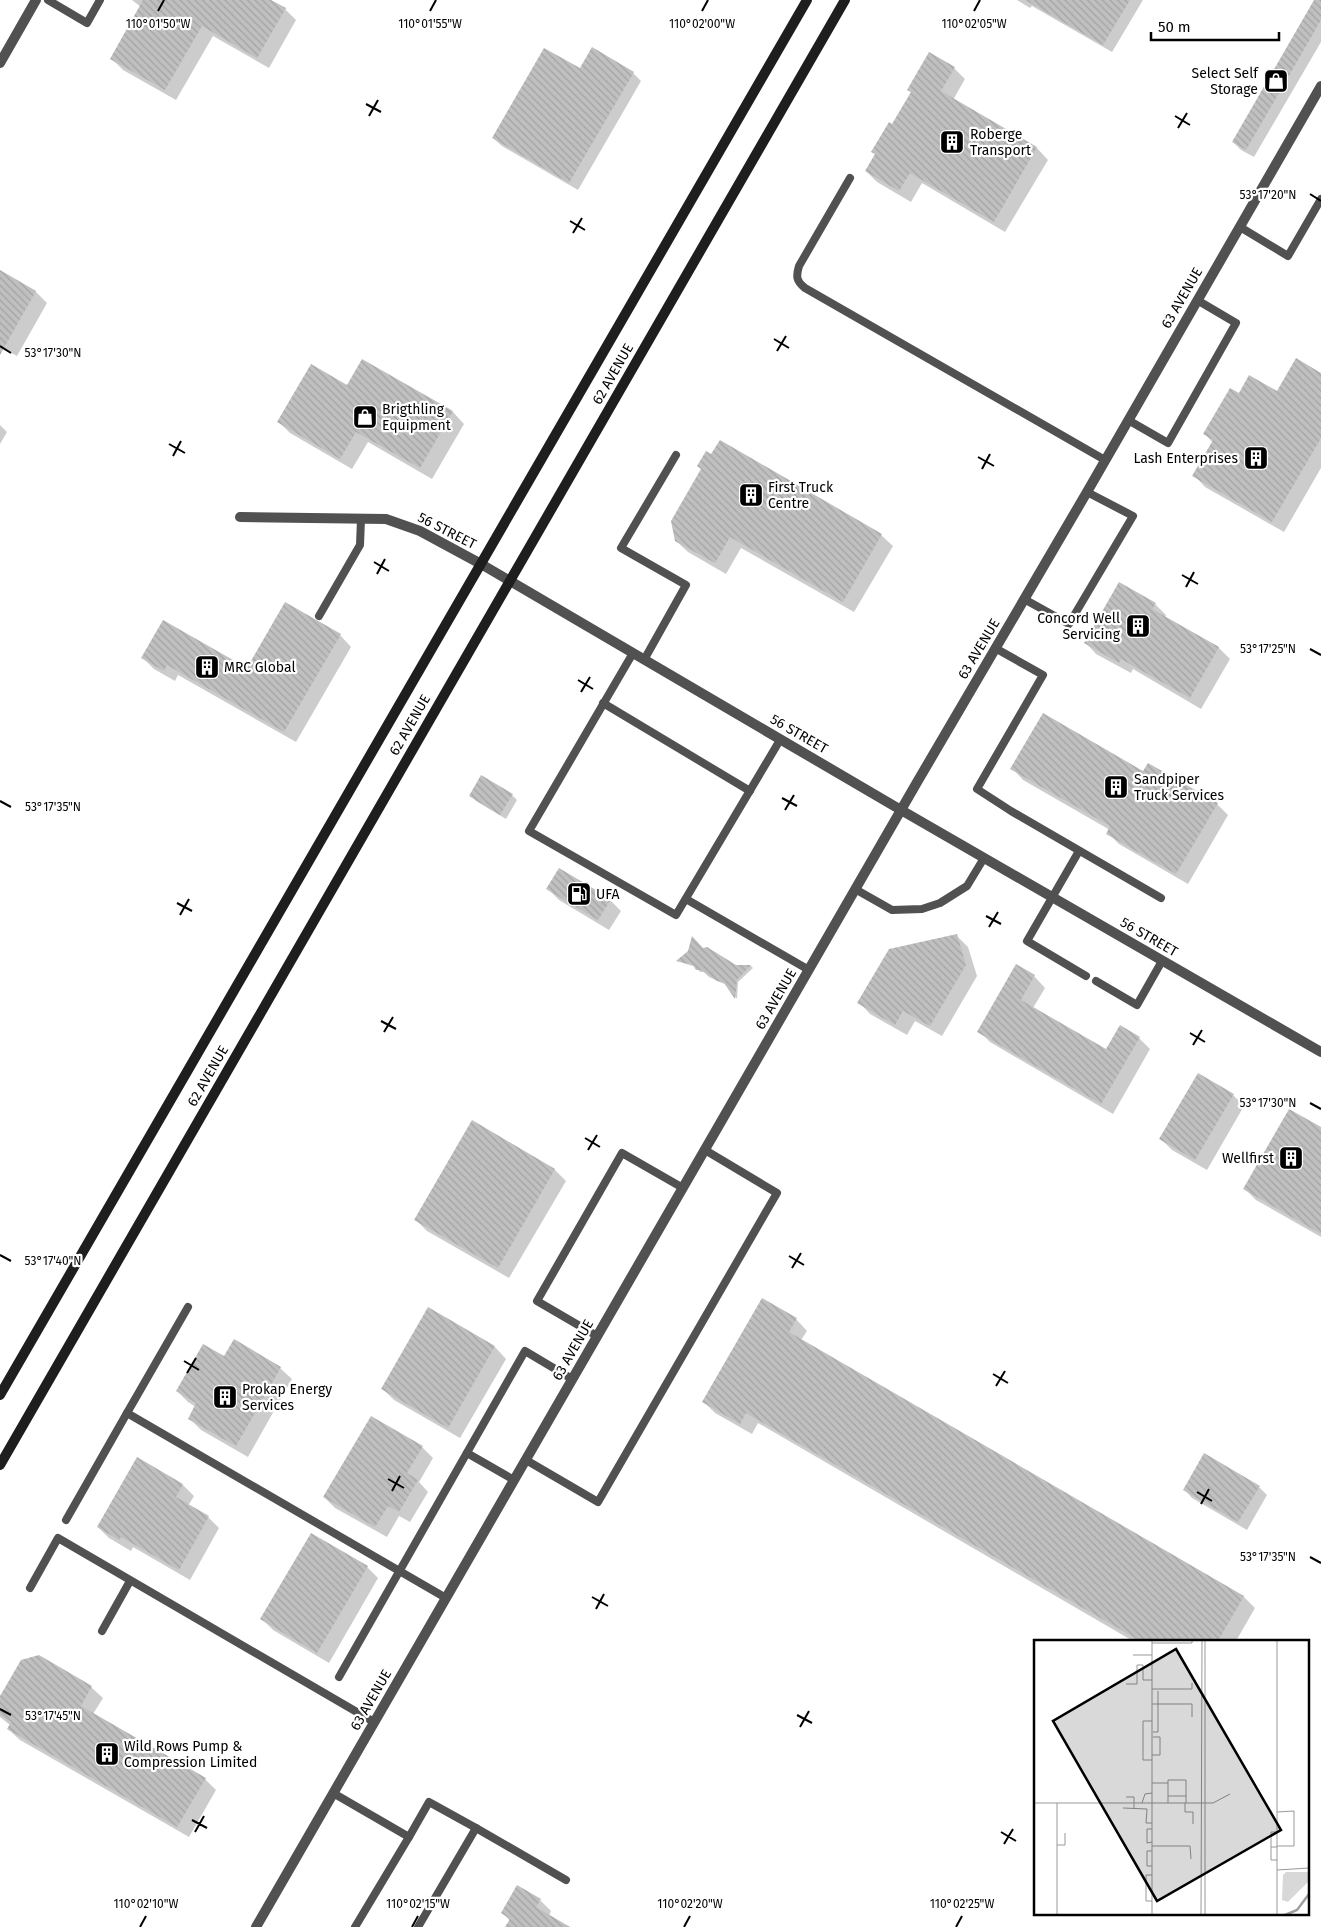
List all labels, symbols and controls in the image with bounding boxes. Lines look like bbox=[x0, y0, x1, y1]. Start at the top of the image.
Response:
scale bar bbox=[1151, 10, 1278, 42]
text: 110°01'50"W bbox=[126, 17, 190, 31]
text: 110°01'55"W bbox=[398, 17, 462, 31]
text: 110°02'00"W bbox=[669, 17, 735, 31]
text: 110°02'05"W bbox=[941, 17, 1007, 31]
text: 50 m bbox=[1158, 18, 1191, 36]
place label: Select Self Storage bbox=[1192, 65, 1259, 98]
shop icon: Select Self Storage bbox=[1263, 68, 1289, 94]
place label: Roberge Transport bbox=[970, 126, 1032, 159]
building icon: Roberge Transport bbox=[939, 129, 965, 155]
text: 53°17'20"N bbox=[1240, 188, 1296, 202]
street label: 63 AVENUE bbox=[1158, 265, 1206, 331]
street label: 62 AVENUE bbox=[589, 341, 637, 407]
text: 53°17'30"N bbox=[24, 346, 82, 360]
place label: Brigthling Equipment bbox=[382, 401, 452, 434]
shop icon: Brigthling Equipment bbox=[352, 404, 378, 430]
building icon: Lash Enterprises bbox=[1243, 445, 1269, 471]
place label: Lash Enterprises bbox=[1133, 450, 1238, 467]
place label: First Truck Centre bbox=[768, 479, 834, 512]
building icon: First Truck Centre bbox=[738, 482, 764, 508]
street label: 56 STREET bbox=[415, 509, 480, 553]
place label: Concord Well Servicing bbox=[1037, 610, 1121, 643]
building icon: Concord Well Servicing bbox=[1125, 613, 1151, 639]
street label: 63 AVENUE bbox=[954, 616, 1004, 682]
text: 53°17'25"N bbox=[1240, 642, 1296, 656]
building icon: MRC Global bbox=[194, 654, 220, 680]
place label: MRC Global bbox=[224, 659, 296, 676]
street label: 62 AVENUE bbox=[386, 692, 434, 758]
street label: 56 STREET bbox=[767, 711, 831, 758]
place label: Sandpiper Truck Services bbox=[1134, 771, 1224, 804]
building icon: Sandpiper Truck Services bbox=[1103, 774, 1129, 800]
text: 53°17'35"N bbox=[25, 800, 81, 814]
fuel station icon: UFA bbox=[566, 881, 592, 907]
place label: UFA bbox=[596, 886, 619, 903]
street label: 56 STREET bbox=[1117, 914, 1181, 961]
street label: 63 AVENUE bbox=[752, 966, 800, 1032]
street label: 62 AVENUE bbox=[184, 1043, 232, 1109]
text: 53°17'30"N bbox=[1239, 1096, 1297, 1110]
building icon: Wellfirst bbox=[1278, 1145, 1304, 1171]
place label: Wellfirst bbox=[1222, 1150, 1275, 1167]
text: 53°17'40"N bbox=[25, 1254, 81, 1268]
street label: 63 AVENUE bbox=[549, 1317, 597, 1383]
place label: Prokap Energy Services bbox=[242, 1381, 332, 1414]
building icon: Prokap Energy Services bbox=[212, 1384, 238, 1410]
text: 53°17'35"N bbox=[1240, 1550, 1296, 1564]
inset map bbox=[1034, 1640, 1308, 1914]
street label: 63 AVENUE bbox=[347, 1667, 395, 1733]
text: 53°17'45"N bbox=[25, 1709, 81, 1723]
place label: Wild Rows Pump & Compression Limited bbox=[124, 1738, 257, 1771]
building icon: Wild Rows Pump & Compression Limited bbox=[94, 1741, 120, 1767]
text: 110°02'10"W bbox=[114, 1897, 178, 1911]
text: 110°02'15"W bbox=[386, 1897, 450, 1911]
text: 110°02'20"W bbox=[657, 1897, 723, 1911]
text: 110°02'25"W bbox=[930, 1897, 994, 1911]

